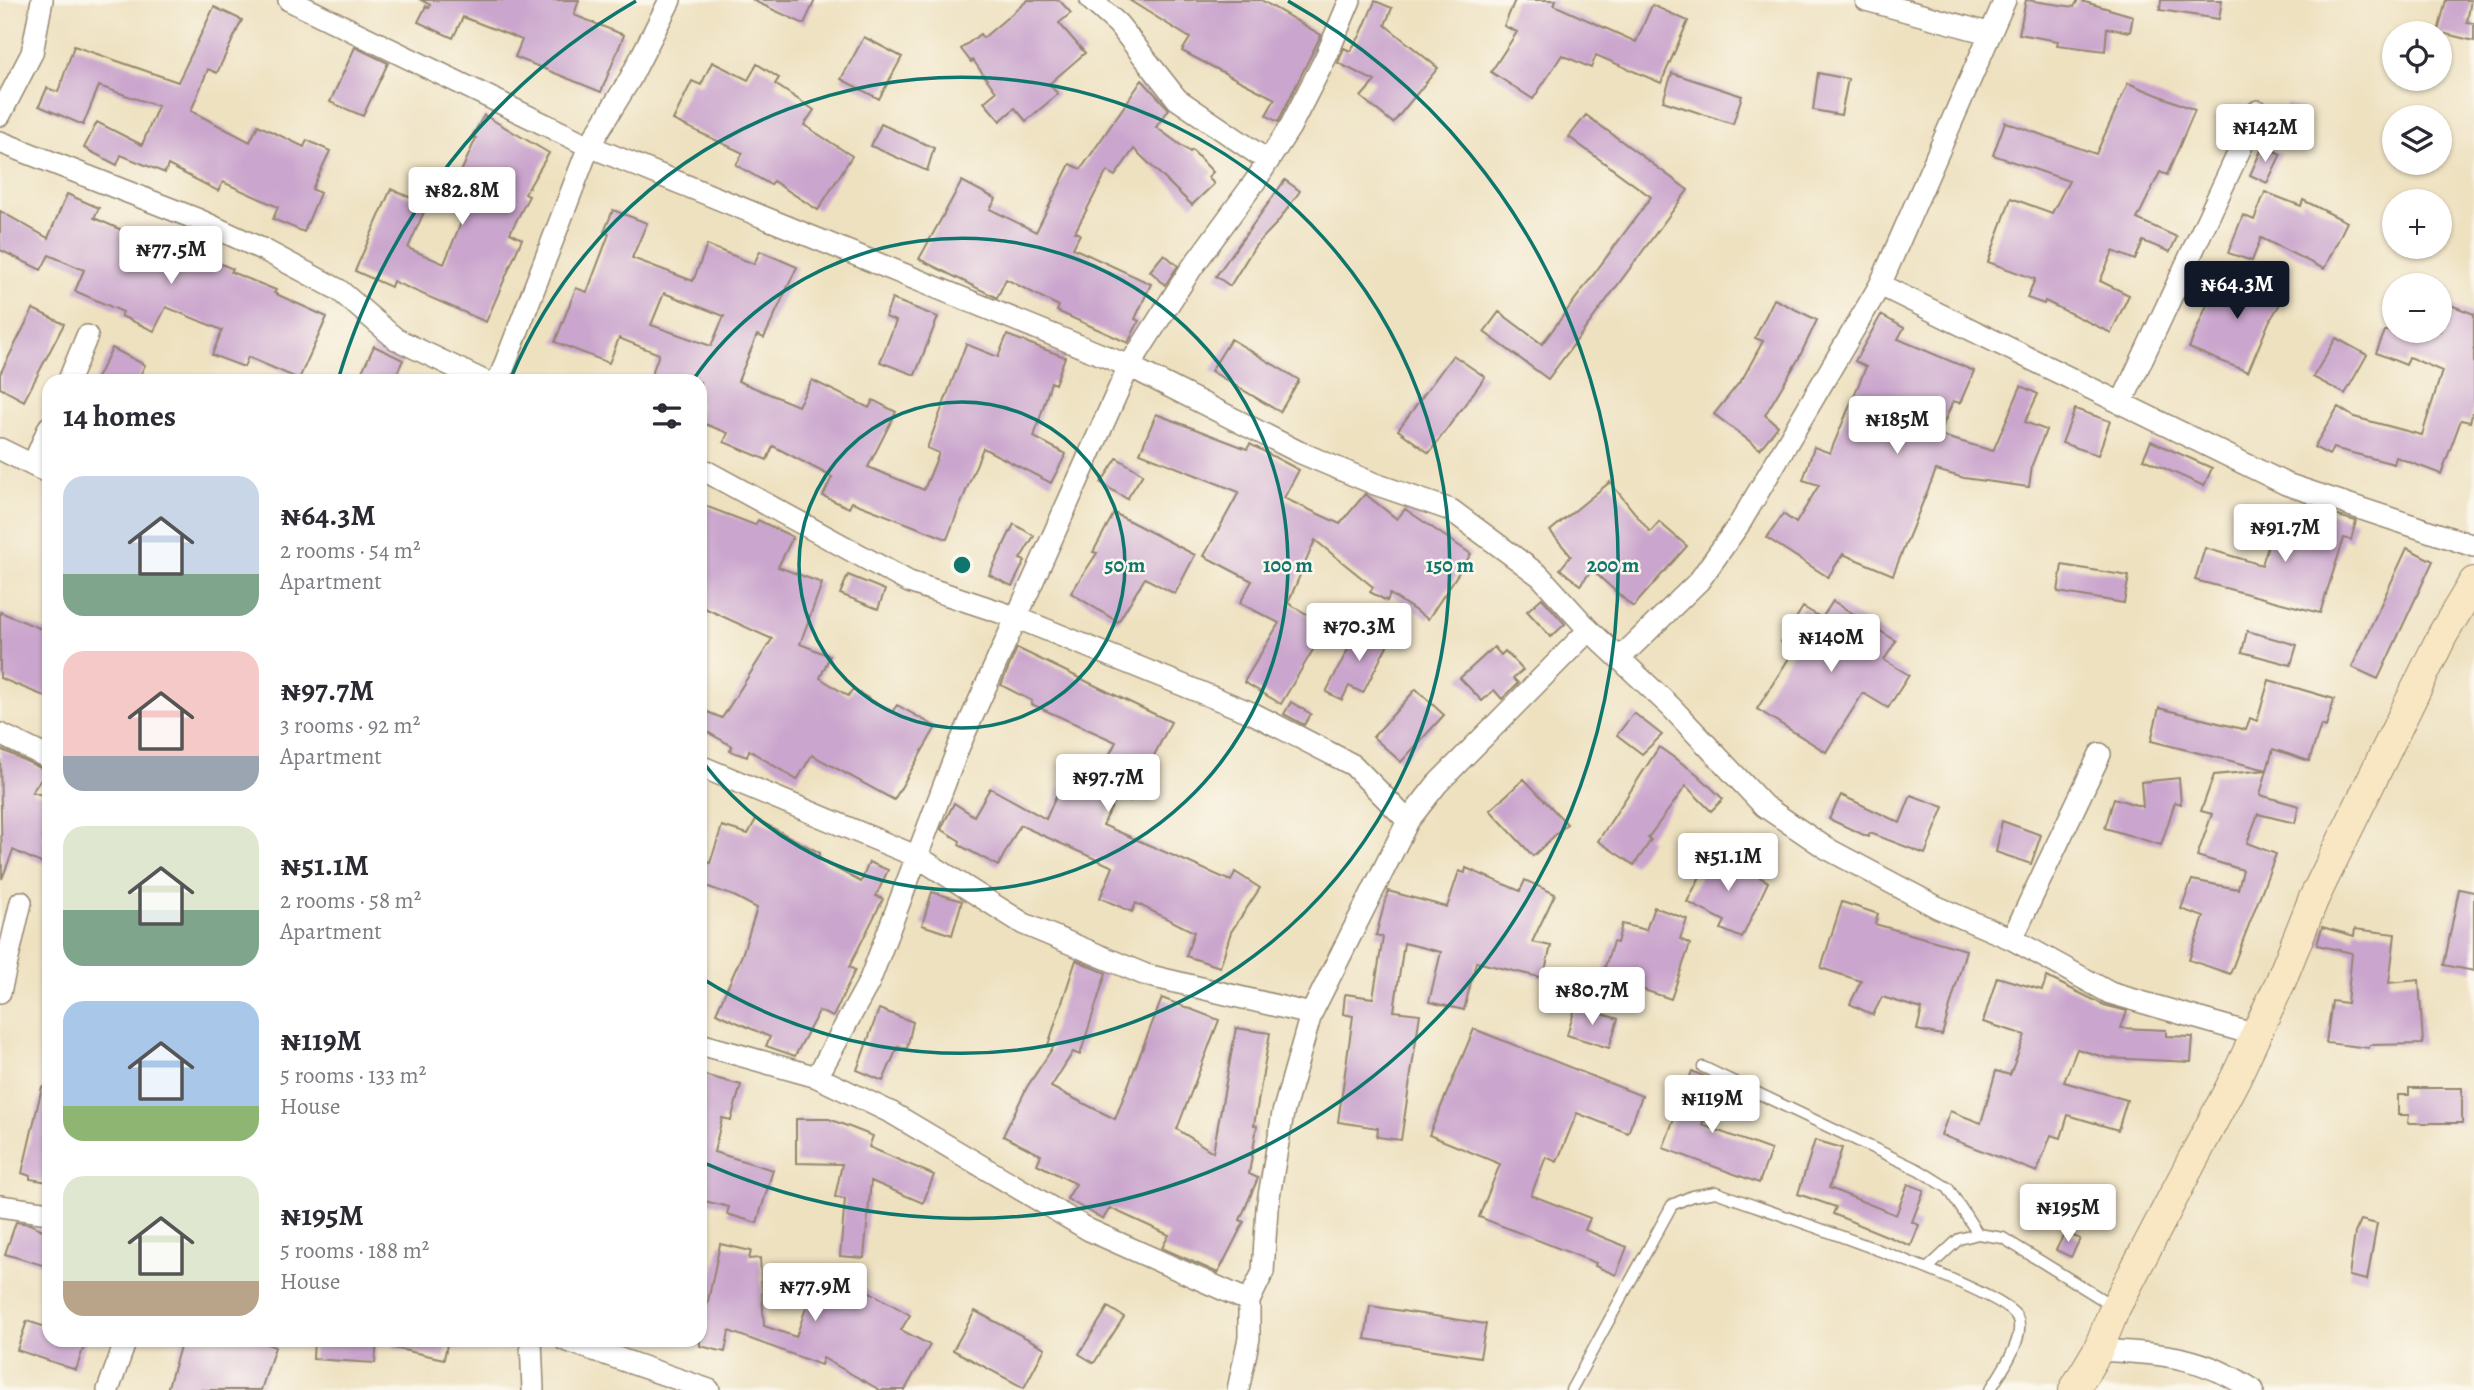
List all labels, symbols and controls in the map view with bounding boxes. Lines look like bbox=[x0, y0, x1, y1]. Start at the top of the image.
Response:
map controls bbox=[2382, 21, 2452, 343]
button: locate bbox=[2382, 21, 2452, 91]
pin: ₦142M bbox=[2216, 104, 2314, 164]
button: layers bbox=[2382, 105, 2452, 175]
text: ₦142M bbox=[2232, 111, 2298, 142]
pin: ₦82.8M bbox=[405, 168, 519, 227]
text: ₦82.8M bbox=[424, 174, 500, 205]
button: + bbox=[2382, 189, 2452, 259]
pin: ₦77.5M bbox=[114, 226, 228, 286]
text: ₦77.5M bbox=[135, 233, 207, 264]
pin: ₦64.3M bbox=[2180, 262, 2294, 321]
text: ₦64.3M bbox=[2200, 268, 2274, 299]
button: − bbox=[2382, 273, 2452, 343]
text: 14 homes bbox=[63, 396, 176, 436]
pin: ₦185M bbox=[1848, 396, 1946, 456]
icon: filters bbox=[648, 397, 686, 435]
text: ₦185M bbox=[1865, 403, 1929, 434]
text: ₦64.3M bbox=[280, 495, 376, 535]
icon: home bbox=[119, 504, 203, 588]
pin: ₦91.7M bbox=[2228, 504, 2342, 564]
text: ₦91.7M bbox=[2250, 511, 2320, 542]
text: 2 rooms · 54 m² bbox=[280, 535, 421, 566]
text: 50 m bbox=[1105, 551, 1146, 579]
text: 100 m bbox=[1263, 551, 1313, 579]
text: 150 m bbox=[1426, 551, 1475, 579]
text: 200 m bbox=[1587, 551, 1640, 579]
centre of rings bbox=[950, 553, 974, 577]
text: Apartment bbox=[280, 566, 382, 597]
pin: ₦70.3M bbox=[1302, 604, 1416, 663]
text: ₦70.3M bbox=[1322, 610, 1396, 641]
pin: ₦140M bbox=[1782, 614, 1880, 674]
text: ₦140M bbox=[1798, 621, 1864, 652]
text: ₦97.7M bbox=[280, 670, 374, 710]
icon: home bbox=[119, 679, 203, 763]
text: 3 rooms · 92 m² bbox=[280, 710, 420, 741]
text: Apartment bbox=[280, 741, 382, 772]
pin: ₦97.7M bbox=[1051, 754, 1165, 814]
text: ₦97.7M bbox=[1072, 761, 1144, 792]
pin: ₦51.1M bbox=[1671, 834, 1785, 893]
text: ₦51.1M bbox=[1694, 840, 1762, 871]
text: ₦51.1M bbox=[280, 845, 369, 885]
icon: home bbox=[119, 854, 203, 938]
text: 2 rooms · 58 m² bbox=[280, 885, 421, 916]
text: Apartment bbox=[280, 916, 382, 947]
pin: ₦80.7M bbox=[1535, 968, 1649, 1027]
text: ₦80.7M bbox=[1555, 974, 1629, 1005]
text: ₦119M bbox=[280, 1020, 362, 1060]
icon: home bbox=[119, 1029, 203, 1113]
text: 5 rooms · 133 m² bbox=[280, 1060, 426, 1091]
pin: ₦119M bbox=[1663, 1076, 1761, 1135]
text: ₦119M bbox=[1681, 1082, 1743, 1113]
text: House bbox=[280, 1091, 340, 1122]
pin: ₦195M bbox=[2019, 1184, 2117, 1244]
text: ₦195M bbox=[2036, 1191, 2100, 1222]
text: ₦195M bbox=[280, 1195, 364, 1235]
icon: home bbox=[119, 1204, 203, 1288]
text: 5 rooms · 188 m² bbox=[280, 1235, 429, 1266]
pin: ₦77.9M bbox=[758, 1264, 872, 1323]
text: House bbox=[280, 1266, 340, 1297]
text: ₦77.9M bbox=[779, 1270, 851, 1301]

